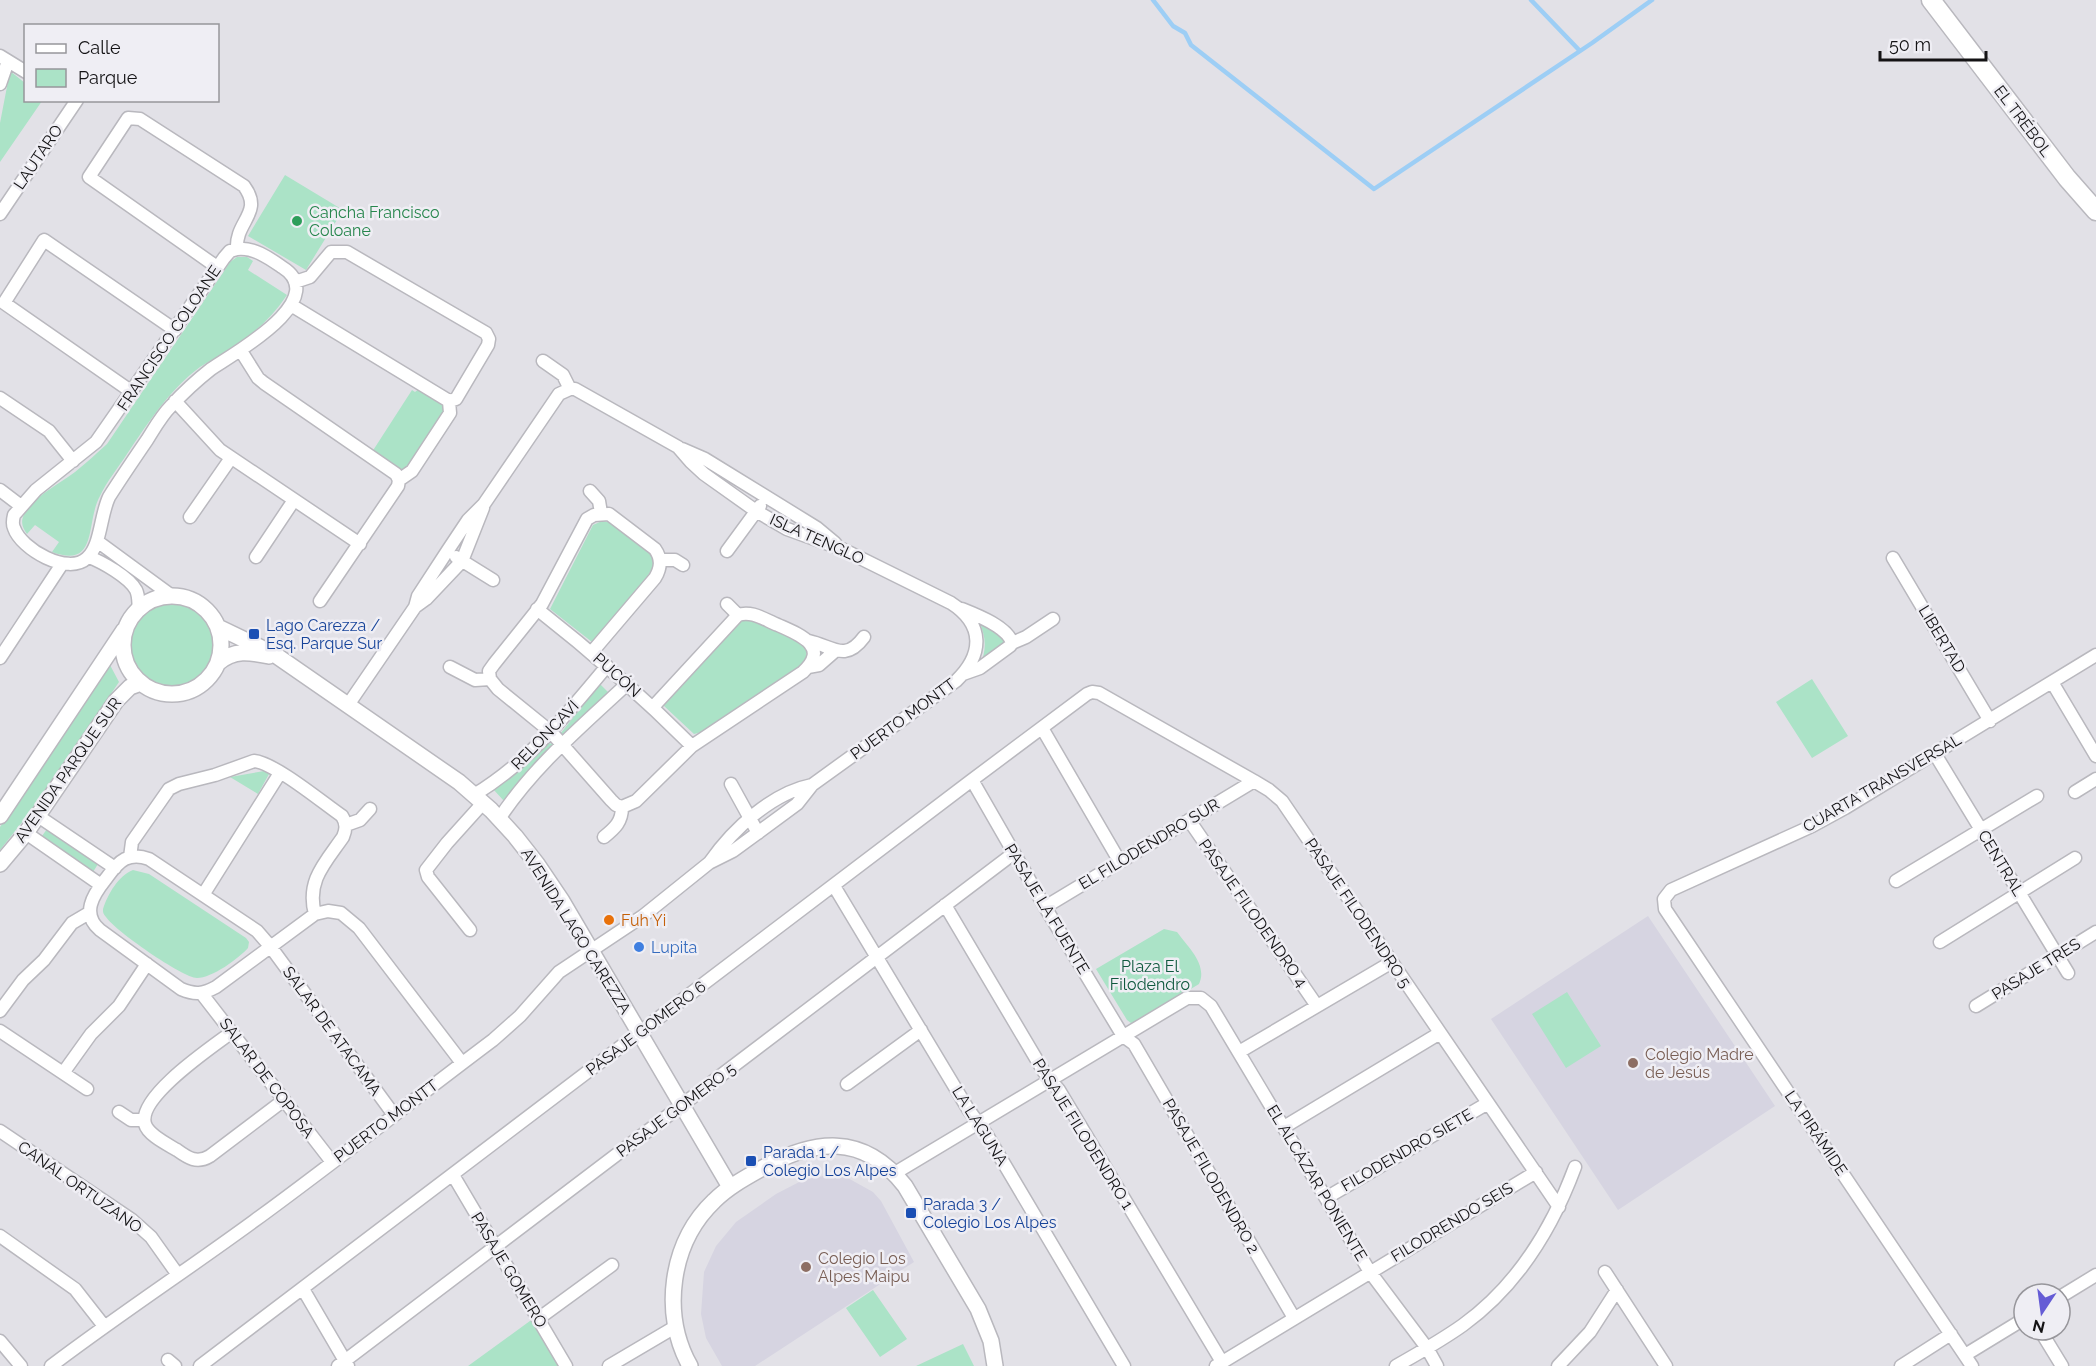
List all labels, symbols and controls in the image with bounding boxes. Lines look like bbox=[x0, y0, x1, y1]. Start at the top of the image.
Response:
legend bbox=[24, 24, 219, 102]
scale bar bbox=[1880, 24, 1986, 62]
text: 50 m bbox=[1889, 34, 1931, 55]
text: Calle bbox=[78, 37, 121, 58]
text: Parque bbox=[78, 67, 138, 88]
street label: EL TRÉBOL bbox=[1990, 81, 2057, 161]
street label: LAUTARO bbox=[10, 121, 66, 193]
place label: Cancha Francisco Coloane bbox=[309, 203, 440, 240]
marker: Cancha Francisco Coloane bbox=[290, 214, 304, 228]
street label: FRANCISCO COLOANE bbox=[113, 262, 225, 414]
street label: ISLA TENGLO bbox=[767, 510, 867, 568]
street label: LIBERTAD bbox=[1915, 602, 1969, 676]
place label: Lago Carezza / Esq. Parque Sur bbox=[266, 616, 382, 653]
marker: Lago Carezza / Esq. Parque Sur bbox=[247, 627, 261, 641]
street label: PUCÓN bbox=[589, 648, 645, 701]
street label: PUERTO MONTT bbox=[847, 674, 960, 764]
street label: AVENIDA PARQUE SUR bbox=[11, 694, 125, 846]
street label: RELONCAVÍ bbox=[507, 696, 583, 774]
street label: CUARTA TRANSVERSAL bbox=[1799, 729, 1965, 836]
street label: EL FILODENDRO SUR bbox=[1075, 794, 1223, 894]
street label: CENTRAL bbox=[1974, 827, 2028, 900]
street label: PASAJE FILODENDRO 4 bbox=[1195, 835, 1311, 991]
street label: PASAJE FILODENDRO 5 bbox=[1301, 835, 1415, 992]
street label: PASAJE LA FUENTE bbox=[1001, 840, 1094, 978]
street label: AVENIDA LAGO CAREZZA bbox=[517, 844, 635, 1018]
place label: Fuh Yi bbox=[621, 911, 666, 930]
marker: Fuh Yi bbox=[602, 913, 616, 927]
street label: PASAJE TRES bbox=[1988, 934, 2084, 1004]
place label: Lupita bbox=[651, 938, 697, 957]
marker: Lupita bbox=[632, 940, 646, 954]
park label: Plaza El Filodendro bbox=[1110, 957, 1190, 994]
street label: SALAR DE ATACAMA bbox=[279, 963, 385, 1099]
street label: PASAJE GOMERO 6 bbox=[582, 977, 710, 1079]
street label: SALAR DE COPOSA bbox=[216, 1014, 318, 1142]
place label: Colegio Madre de Jesús bbox=[1645, 1045, 1754, 1082]
street label: PASAJE FILODENDRO 1 bbox=[1029, 1055, 1137, 1213]
marker: Colegio Madre de Jesús bbox=[1626, 1056, 1640, 1070]
street label: PASAJE GOMERO 5 bbox=[613, 1059, 740, 1161]
street label: PUERTO MONTT bbox=[330, 1076, 442, 1166]
street label: LA LAGUNA bbox=[948, 1083, 1012, 1169]
street label: LA PIRÁMIDE bbox=[1781, 1086, 1852, 1179]
street label: PASAJE FILODENDRO 2 bbox=[1159, 1095, 1263, 1257]
street label: EL ALCÁZAR PONIENTE bbox=[1263, 1101, 1372, 1265]
street label: FILODENDRO SIETE bbox=[1338, 1104, 1476, 1195]
street label: CANAL ORTUZANO bbox=[14, 1137, 146, 1237]
place label: Parada 1 / Colegio Los Alpes bbox=[763, 1143, 897, 1180]
marker: Parada 1 / Colegio Los Alpes bbox=[744, 1154, 758, 1168]
street label: FILODRENDO SEIS bbox=[1388, 1178, 1517, 1266]
place label: Parada 3 / Colegio Los Alpes bbox=[923, 1195, 1057, 1232]
marker: Parada 3 / Colegio Los Alpes bbox=[904, 1206, 918, 1220]
street label: PASAJE GOMERO bbox=[467, 1209, 551, 1331]
place label: Colegio Los Alpes Maipu bbox=[818, 1249, 910, 1286]
marker: Colegio Los Alpes Maipu bbox=[799, 1260, 813, 1274]
north arrow bbox=[2012, 1282, 2072, 1342]
text: N bbox=[2031, 1315, 2047, 1337]

